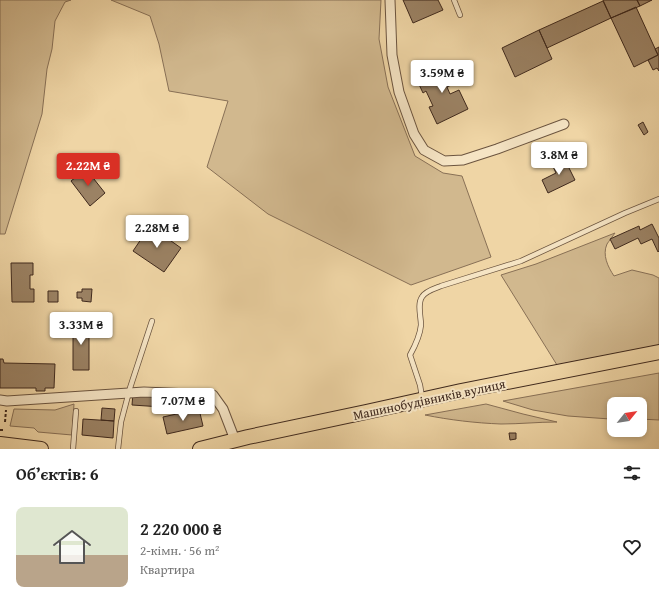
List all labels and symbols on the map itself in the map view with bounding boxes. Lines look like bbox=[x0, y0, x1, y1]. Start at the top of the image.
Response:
pin: 3.59M ₴ bbox=[405, 60, 479, 94]
pin: 3.8M ₴ bbox=[526, 142, 592, 176]
pin: 2.22M ₴ bbox=[51, 153, 125, 187]
pin: 2.28M ₴ bbox=[120, 215, 194, 249]
pin: 3.33M ₴ bbox=[44, 312, 118, 346]
street label: Машинобудівників вулиця bbox=[351, 374, 507, 425]
pin: 7.07M ₴ bbox=[146, 388, 220, 422]
north arrow bbox=[607, 397, 647, 437]

